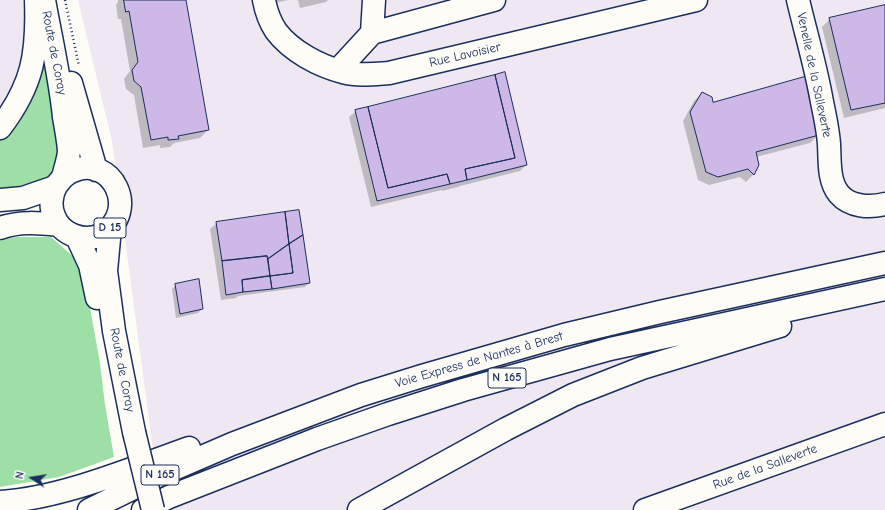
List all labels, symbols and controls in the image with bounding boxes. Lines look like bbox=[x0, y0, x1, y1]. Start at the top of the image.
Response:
street label: Route de Coray bbox=[38, 10, 70, 96]
street label: Venelle de la Salleverte bbox=[793, 11, 835, 139]
street label: Rue Lavoisier bbox=[428, 39, 502, 71]
road number: D 15 bbox=[94, 218, 126, 238]
street label: Route de Coray bbox=[106, 327, 138, 413]
street label: Voie Express de Nantes à Brest bbox=[393, 329, 565, 391]
road number: N 165 bbox=[488, 368, 526, 388]
street label: Rue de la Salleverte bbox=[711, 441, 819, 493]
north arrow bbox=[12, 458, 52, 498]
road number: N 165 bbox=[141, 465, 179, 485]
text: N bbox=[13, 471, 27, 480]

